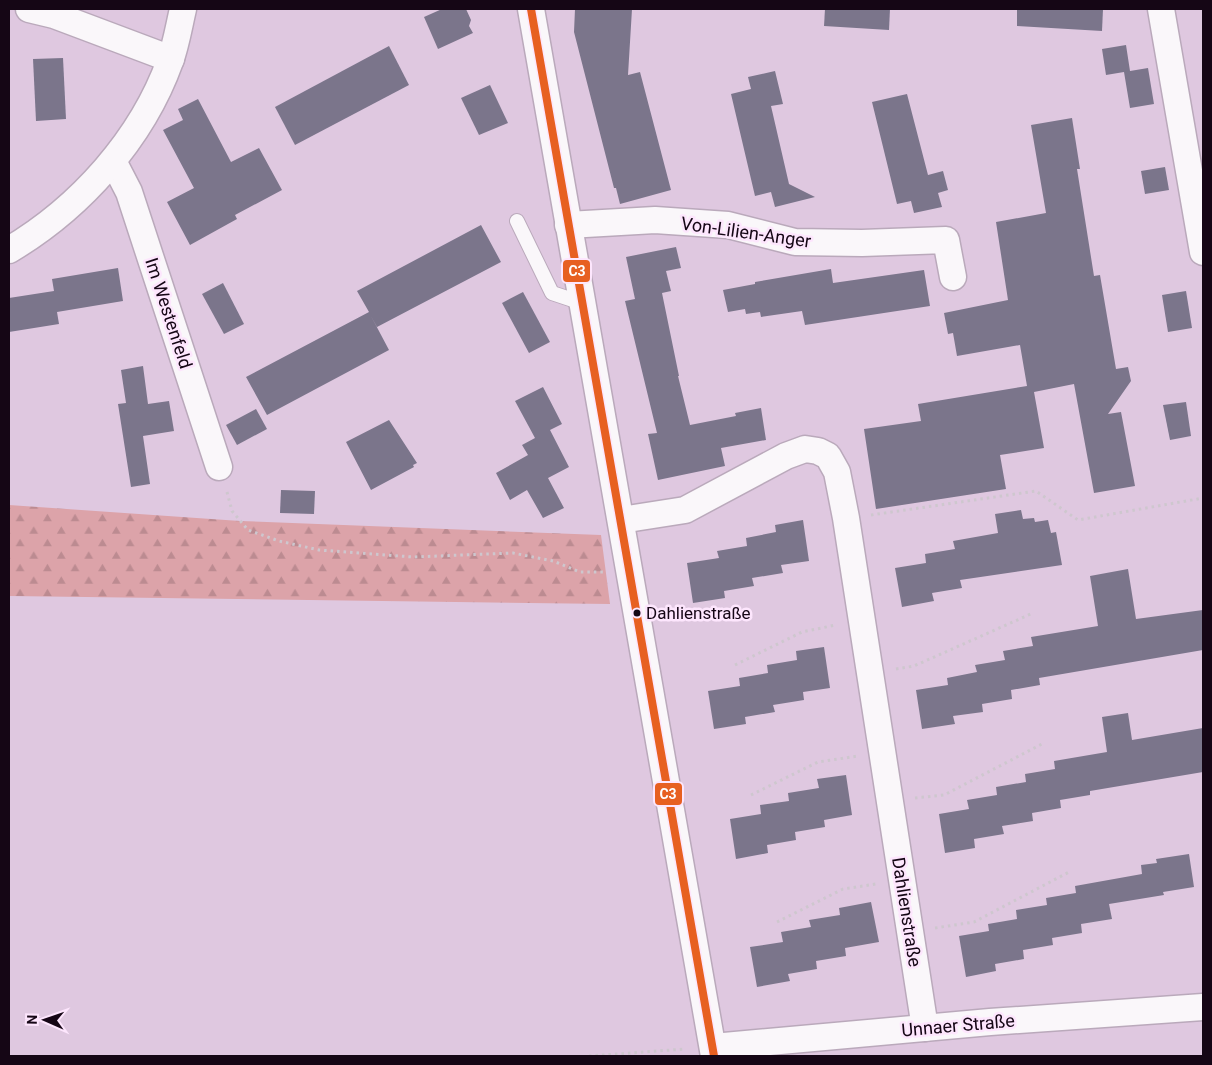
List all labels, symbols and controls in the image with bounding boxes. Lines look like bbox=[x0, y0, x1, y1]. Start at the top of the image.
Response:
street label: Von-Lilien-Anger bbox=[680, 212, 812, 252]
street label: Im Westenfeld bbox=[141, 255, 197, 371]
line badge: C3 bbox=[562, 259, 591, 283]
text: C3 bbox=[568, 263, 586, 279]
place label: Dahlienstraße bbox=[646, 603, 751, 623]
marker: Dahlienstraße bbox=[632, 608, 642, 618]
line badge: C3 bbox=[654, 782, 683, 806]
text: C3 bbox=[659, 786, 677, 802]
street label: Dahlienstraße bbox=[888, 856, 926, 968]
north arrow bbox=[20, 995, 70, 1045]
street label: Unnaer Straße bbox=[900, 1010, 1016, 1040]
text: N bbox=[24, 1014, 40, 1025]

